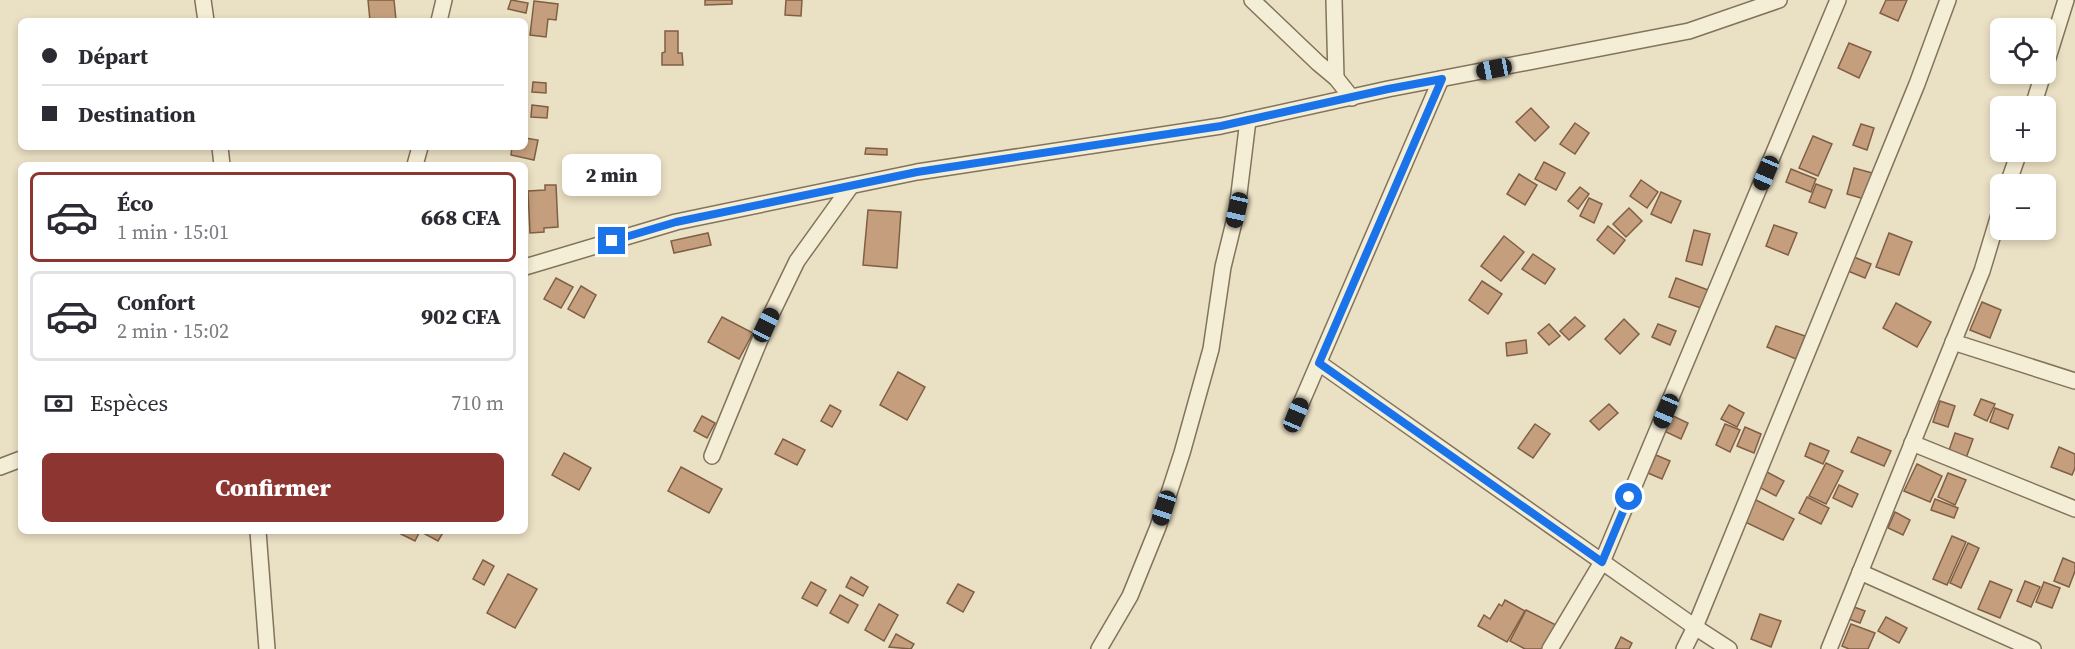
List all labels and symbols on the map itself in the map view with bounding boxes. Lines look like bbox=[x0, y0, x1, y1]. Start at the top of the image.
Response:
car bbox=[1475, 57, 1513, 81]
car bbox=[1751, 153, 1781, 193]
callout: 2 min bbox=[562, 154, 662, 196]
car bbox=[1224, 190, 1250, 230]
route end bbox=[598, 227, 625, 254]
car bbox=[750, 305, 782, 345]
car bbox=[1651, 391, 1681, 431]
car bbox=[1281, 395, 1311, 435]
route start bbox=[1615, 483, 1642, 510]
car bbox=[1150, 488, 1178, 528]

